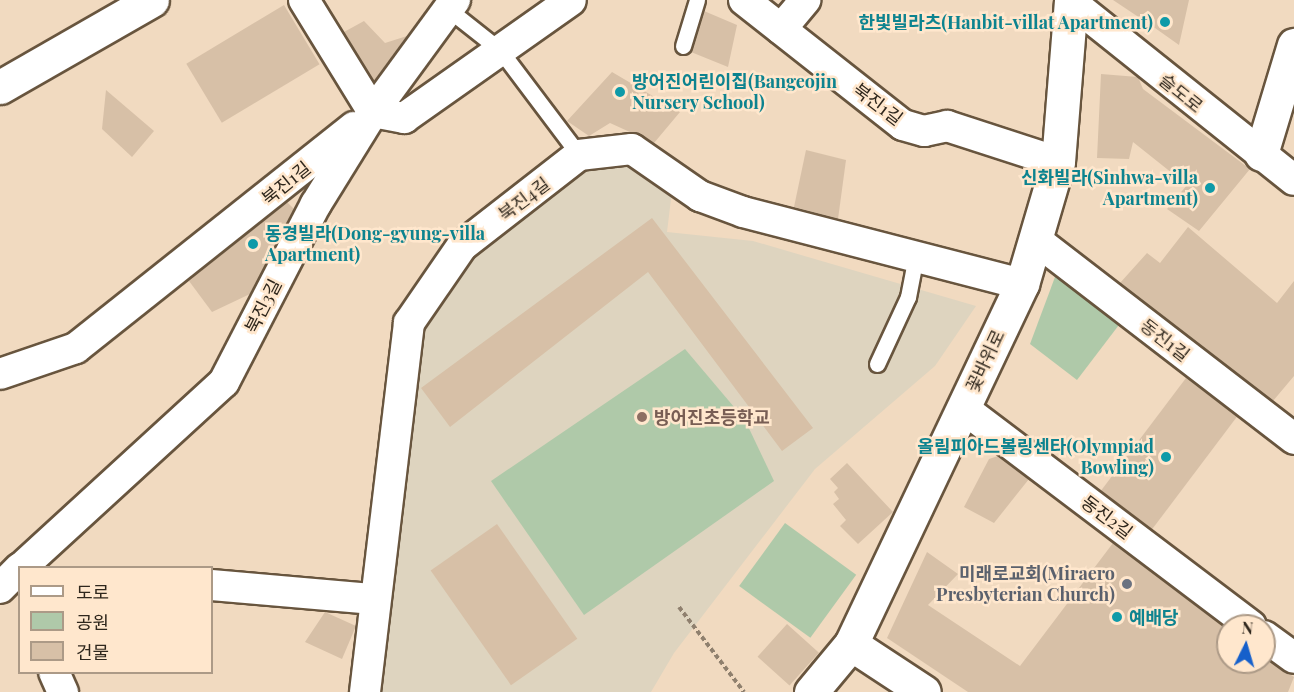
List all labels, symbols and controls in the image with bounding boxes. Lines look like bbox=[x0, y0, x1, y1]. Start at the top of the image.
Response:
place label: 한빛빌라츠(Hanbit-villat Apartment) bbox=[858, 11, 1153, 33]
marker: 한빛빌라츠(Hanbit-villat Apartment) bbox=[1158, 15, 1172, 29]
street label: 슬도로 bbox=[1155, 69, 1207, 117]
place label: 방어진어린이집(Bangeojin Nursery School) bbox=[632, 71, 837, 113]
street label: 북진1길 bbox=[849, 78, 907, 130]
marker: 방어진어린이집(Bangeojin Nursery School) bbox=[613, 85, 627, 99]
street label: 북진1길 bbox=[257, 157, 315, 209]
place label: 신화빌라(Sinhwa-villa Apartment) bbox=[1021, 167, 1198, 210]
street label: 북진4길 bbox=[494, 173, 554, 225]
marker: 신화빌라(Sinhwa-villa Apartment) bbox=[1203, 181, 1217, 195]
place label: 동경빌라(Dong-gyung-villa Apartment) bbox=[265, 223, 485, 266]
marker: 동경빌라(Dong-gyung-villa Apartment) bbox=[246, 237, 260, 251]
street label: 북진3길 bbox=[240, 275, 286, 337]
street label: 동진1길 bbox=[1136, 314, 1194, 366]
street label: 꽃바위로 bbox=[961, 326, 1009, 396]
place label: 방어진초등학교 bbox=[654, 406, 770, 428]
marker: 방어진초등학교 bbox=[635, 410, 649, 424]
place label: 올림피아드볼링센타(Olympiad Bowling) bbox=[917, 436, 1154, 478]
marker: 올림피아드볼링센타(Olympiad Bowling) bbox=[1159, 450, 1173, 464]
street label: 동진2길 bbox=[1077, 491, 1137, 543]
place label: 미래로교회(Miraero Presbyterian Church) bbox=[936, 563, 1115, 606]
legend bbox=[18, 566, 213, 674]
marker: 미래로교회(Miraero Presbyterian Church) bbox=[1120, 577, 1134, 591]
text: 도로 bbox=[76, 580, 109, 604]
place label: 예배당 bbox=[1129, 606, 1179, 628]
text: 공원 bbox=[76, 610, 109, 634]
marker: 예배당 bbox=[1110, 610, 1124, 624]
north arrow bbox=[1216, 614, 1276, 674]
text: N bbox=[1241, 617, 1254, 639]
text: 건물 bbox=[76, 640, 109, 664]

